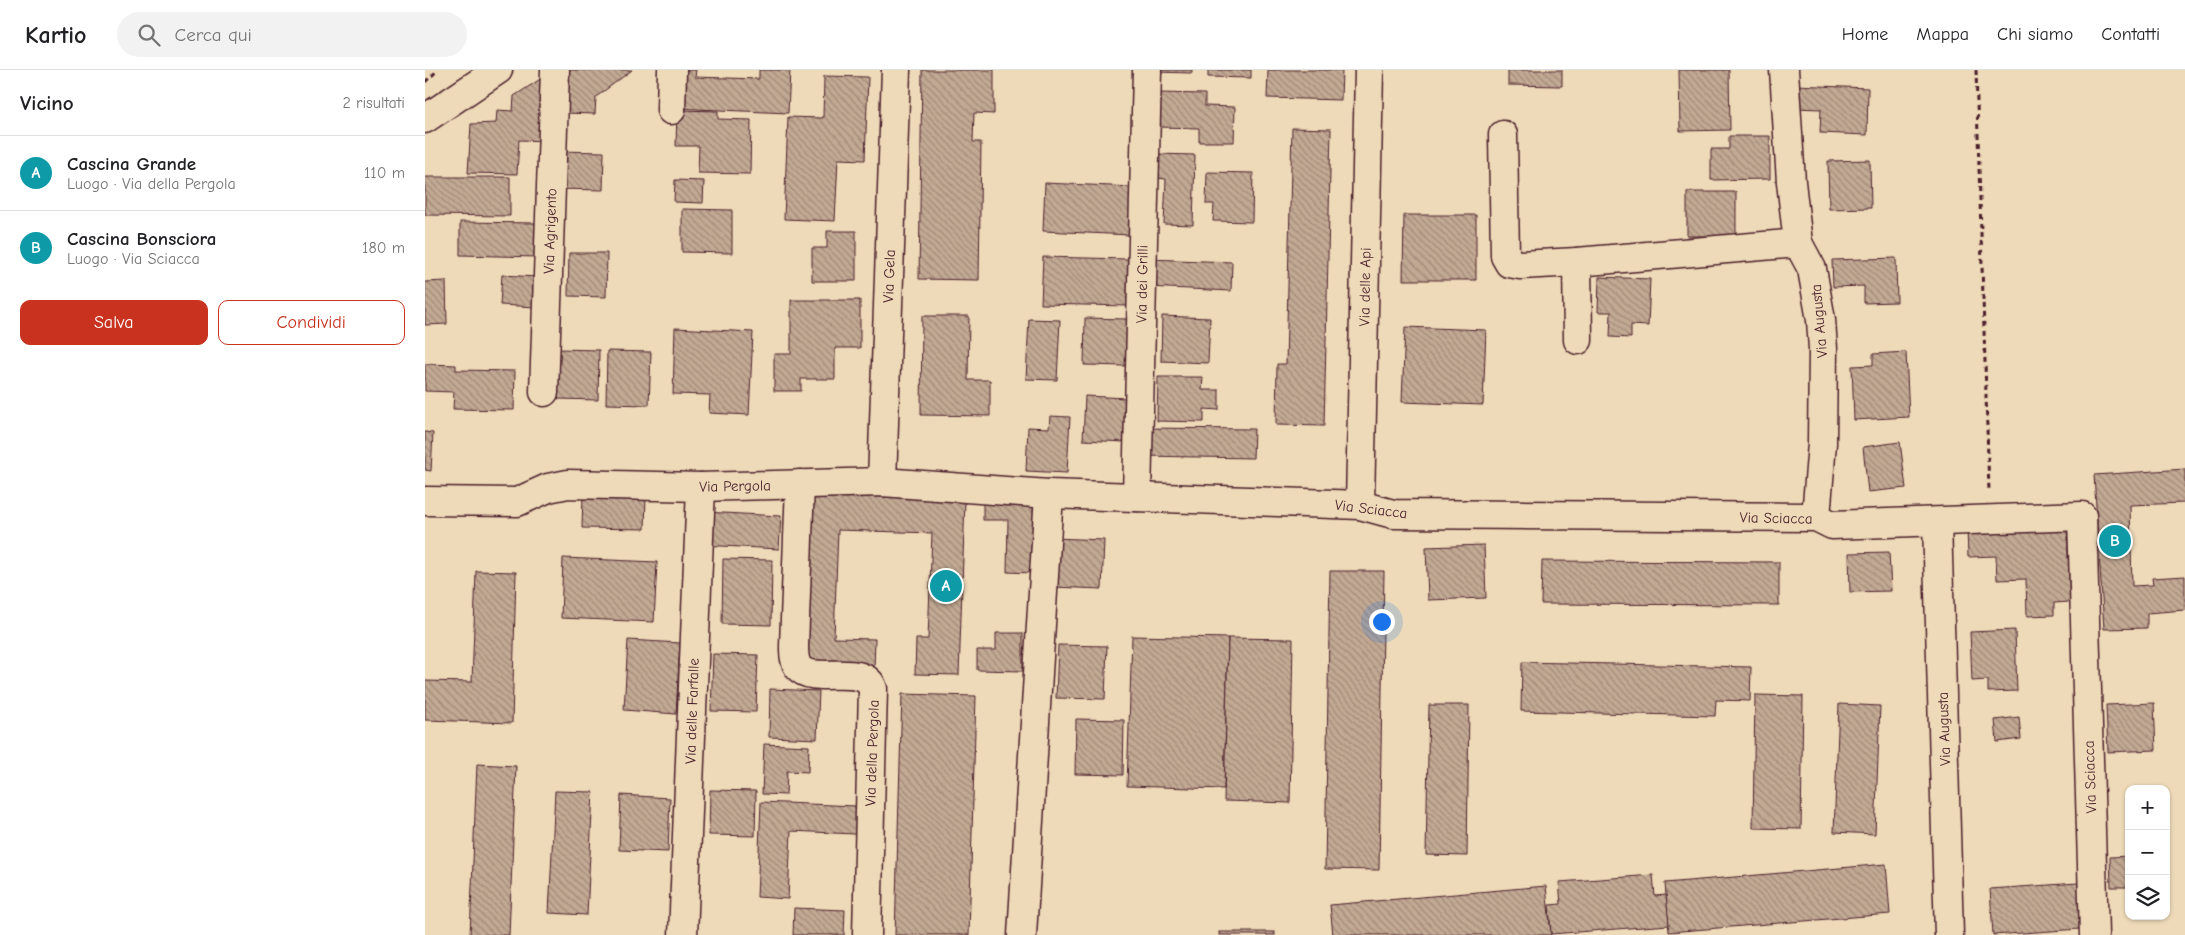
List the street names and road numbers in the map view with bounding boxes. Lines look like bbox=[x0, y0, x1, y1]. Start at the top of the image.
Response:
street label: Via Agrigento bbox=[540, 188, 560, 274]
street label: Via dei Grilli bbox=[1132, 245, 1152, 323]
street label: Via delle Api bbox=[1355, 247, 1375, 327]
street label: Via Gela bbox=[879, 249, 899, 303]
street label: Via Augusta bbox=[1807, 283, 1831, 359]
street label: Via Pergola bbox=[699, 476, 771, 496]
street label: Via Sciacca bbox=[1334, 496, 1408, 522]
street label: Via Sciacca bbox=[1739, 508, 1813, 528]
street label: Via delle Farfalle bbox=[681, 657, 703, 764]
street label: Via Augusta bbox=[1934, 692, 1954, 766]
street label: Via della Pergola bbox=[861, 699, 883, 807]
street label: Via Sciacca bbox=[2080, 740, 2100, 814]

